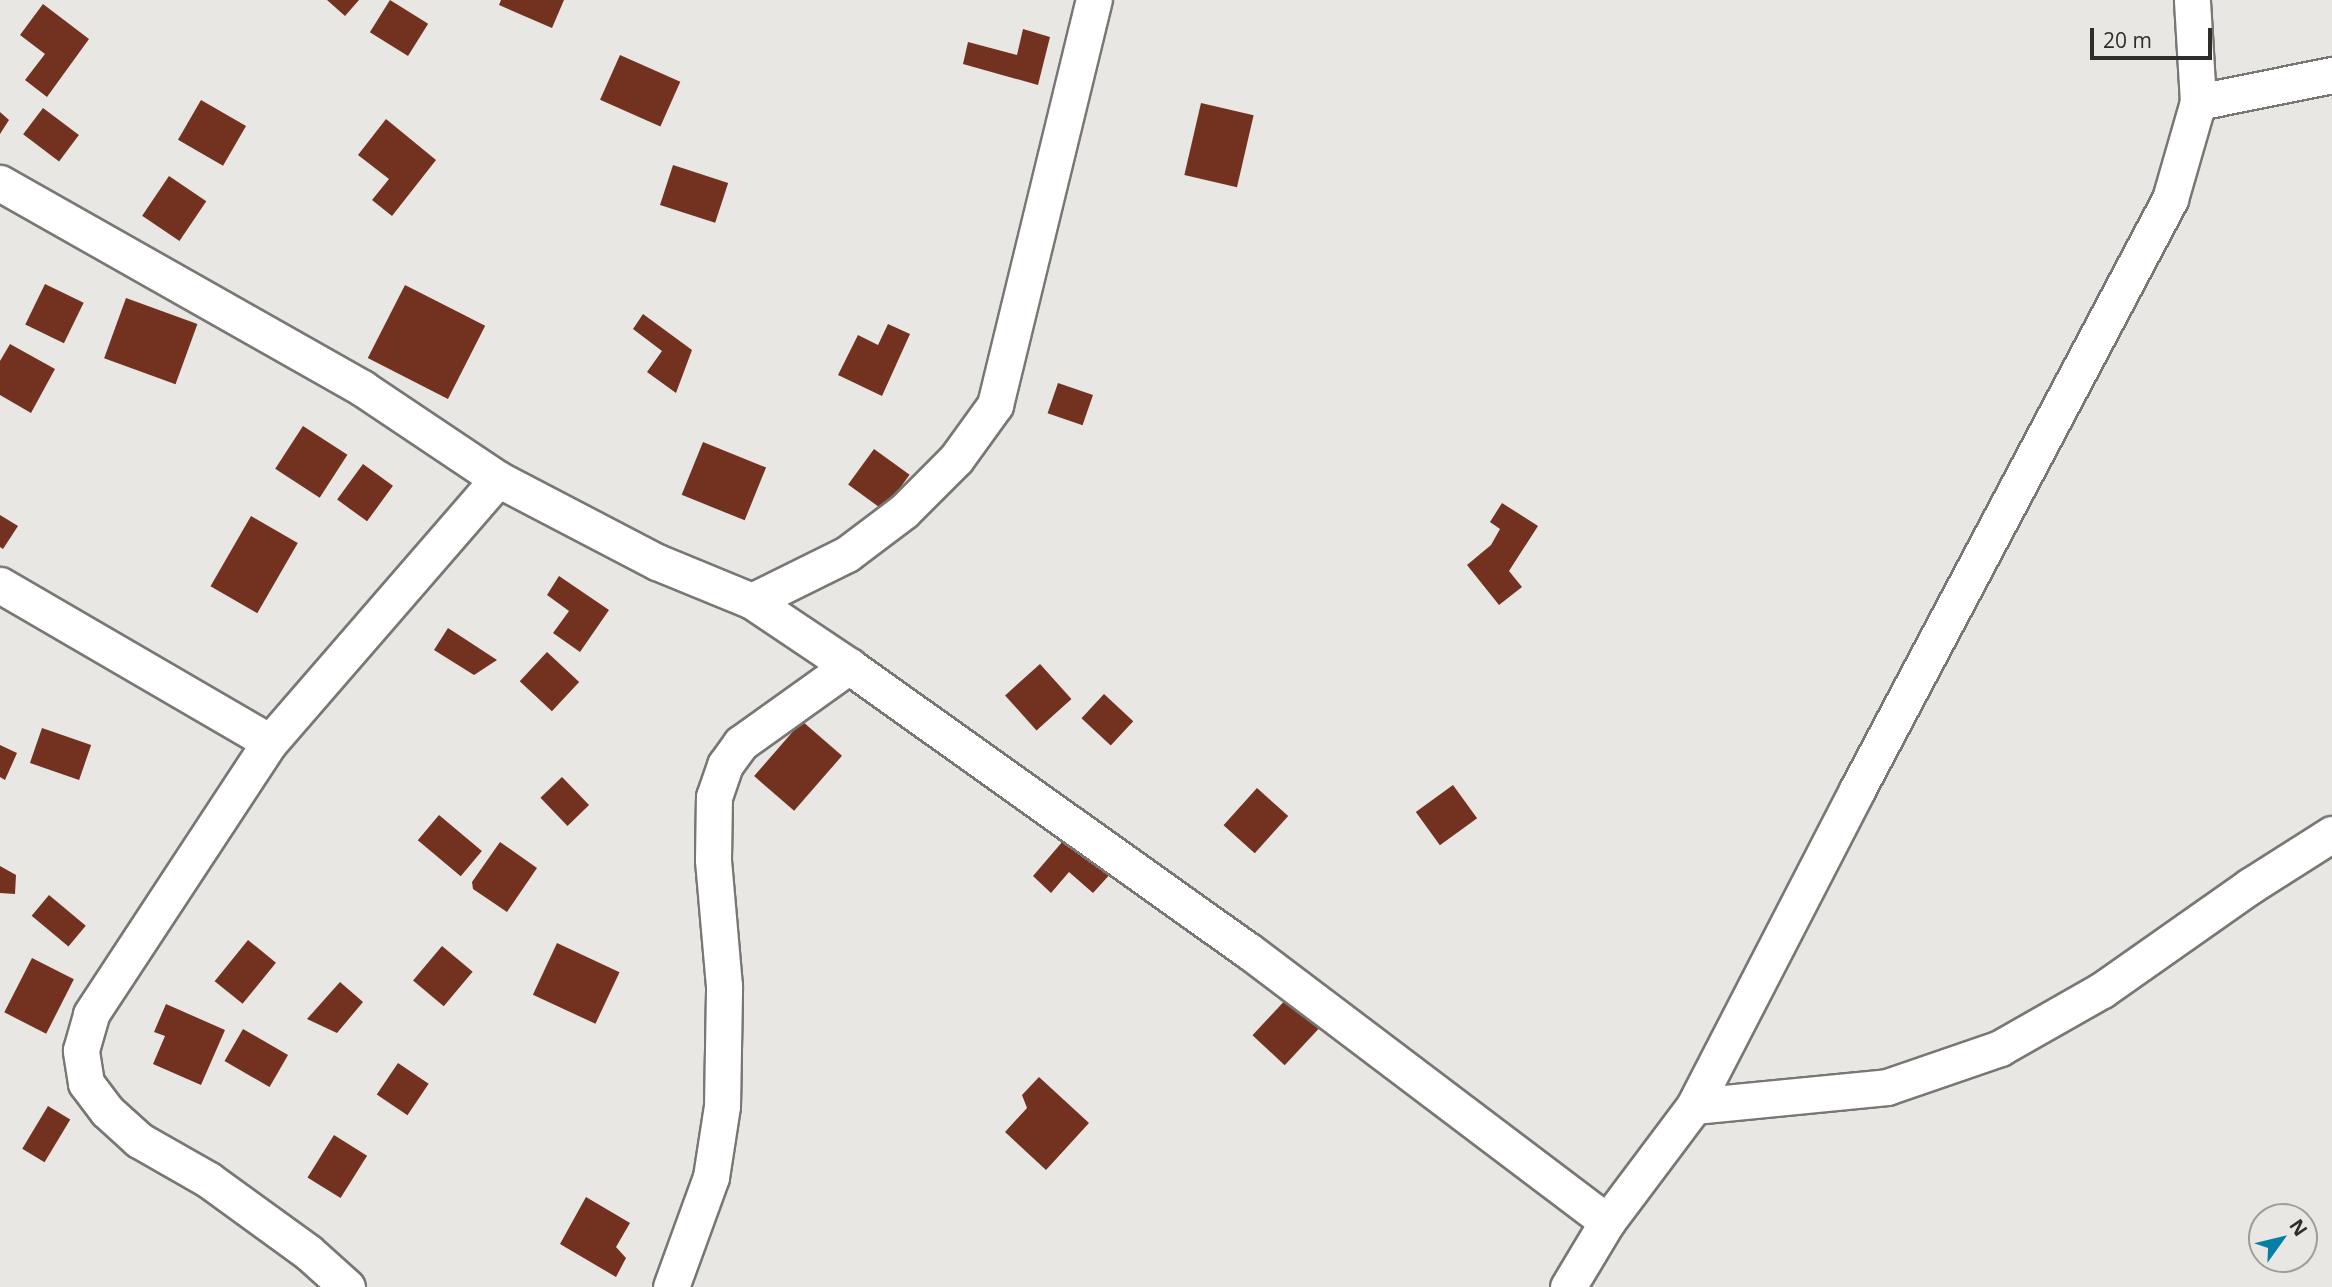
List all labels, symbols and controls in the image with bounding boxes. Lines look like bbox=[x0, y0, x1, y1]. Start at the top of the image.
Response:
scale bar bbox=[2094, 14, 2216, 58]
text: 20 m bbox=[2103, 26, 2152, 54]
north arrow bbox=[2248, 1203, 2318, 1273]
text: N bbox=[2284, 1214, 2314, 1241]

